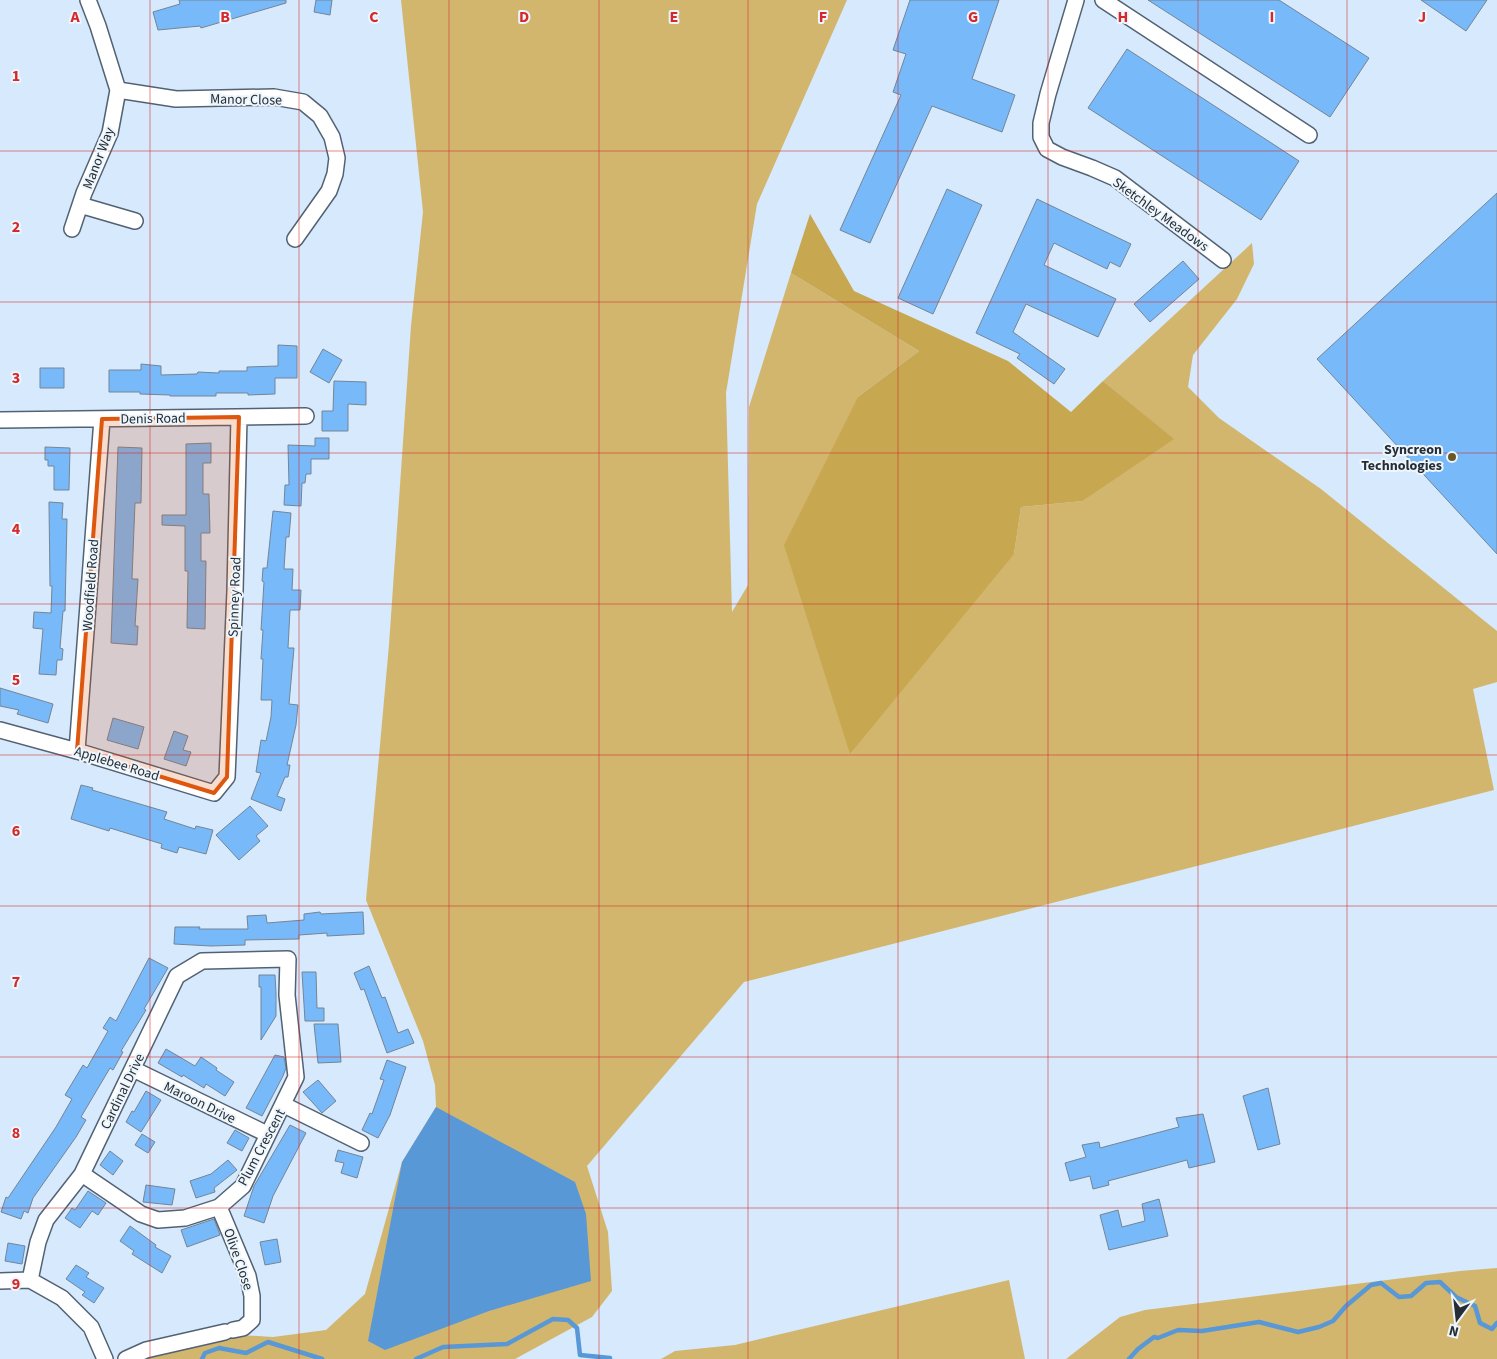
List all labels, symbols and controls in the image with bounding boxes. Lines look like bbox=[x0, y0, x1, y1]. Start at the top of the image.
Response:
text: A bbox=[69, 6, 80, 28]
text: B bbox=[220, 6, 230, 28]
text: C bbox=[369, 6, 379, 28]
text: D bbox=[519, 6, 529, 28]
text: E bbox=[670, 6, 678, 28]
text: F bbox=[819, 6, 827, 28]
text: G bbox=[968, 6, 978, 28]
text: H bbox=[1118, 6, 1128, 28]
text: I bbox=[1270, 6, 1274, 28]
text: J bbox=[1418, 6, 1426, 28]
text: 1 bbox=[12, 65, 20, 87]
street label: Manor Close bbox=[210, 89, 282, 111]
street label: Manor Way bbox=[78, 124, 120, 192]
street label: Sketchley Meadows bbox=[1108, 173, 1213, 257]
text: 2 bbox=[12, 216, 20, 238]
text: 3 bbox=[12, 367, 20, 389]
street label: Denis Road bbox=[120, 408, 186, 430]
place label: Syncreon Technologies bbox=[1361, 440, 1442, 476]
marker: Syncreon Technologies bbox=[1446, 451, 1458, 463]
text: 4 bbox=[12, 518, 21, 540]
street label: Woodfield Road bbox=[78, 538, 104, 632]
street label: Spinney Road bbox=[224, 556, 246, 638]
text: 5 bbox=[12, 669, 20, 691]
street label: Applebee Road bbox=[72, 742, 162, 786]
text: 6 bbox=[12, 820, 20, 842]
text: 7 bbox=[12, 971, 20, 993]
street label: Cardinal Drive bbox=[96, 1050, 150, 1133]
street label: Maroon Drive bbox=[160, 1077, 239, 1129]
street label: Plum Crescent bbox=[233, 1105, 291, 1189]
text: 8 bbox=[12, 1122, 20, 1144]
street label: Olive Close bbox=[218, 1226, 258, 1293]
text: 9 bbox=[12, 1273, 20, 1295]
north arrow bbox=[1432, 1294, 1482, 1344]
text: N bbox=[1447, 1320, 1461, 1341]

